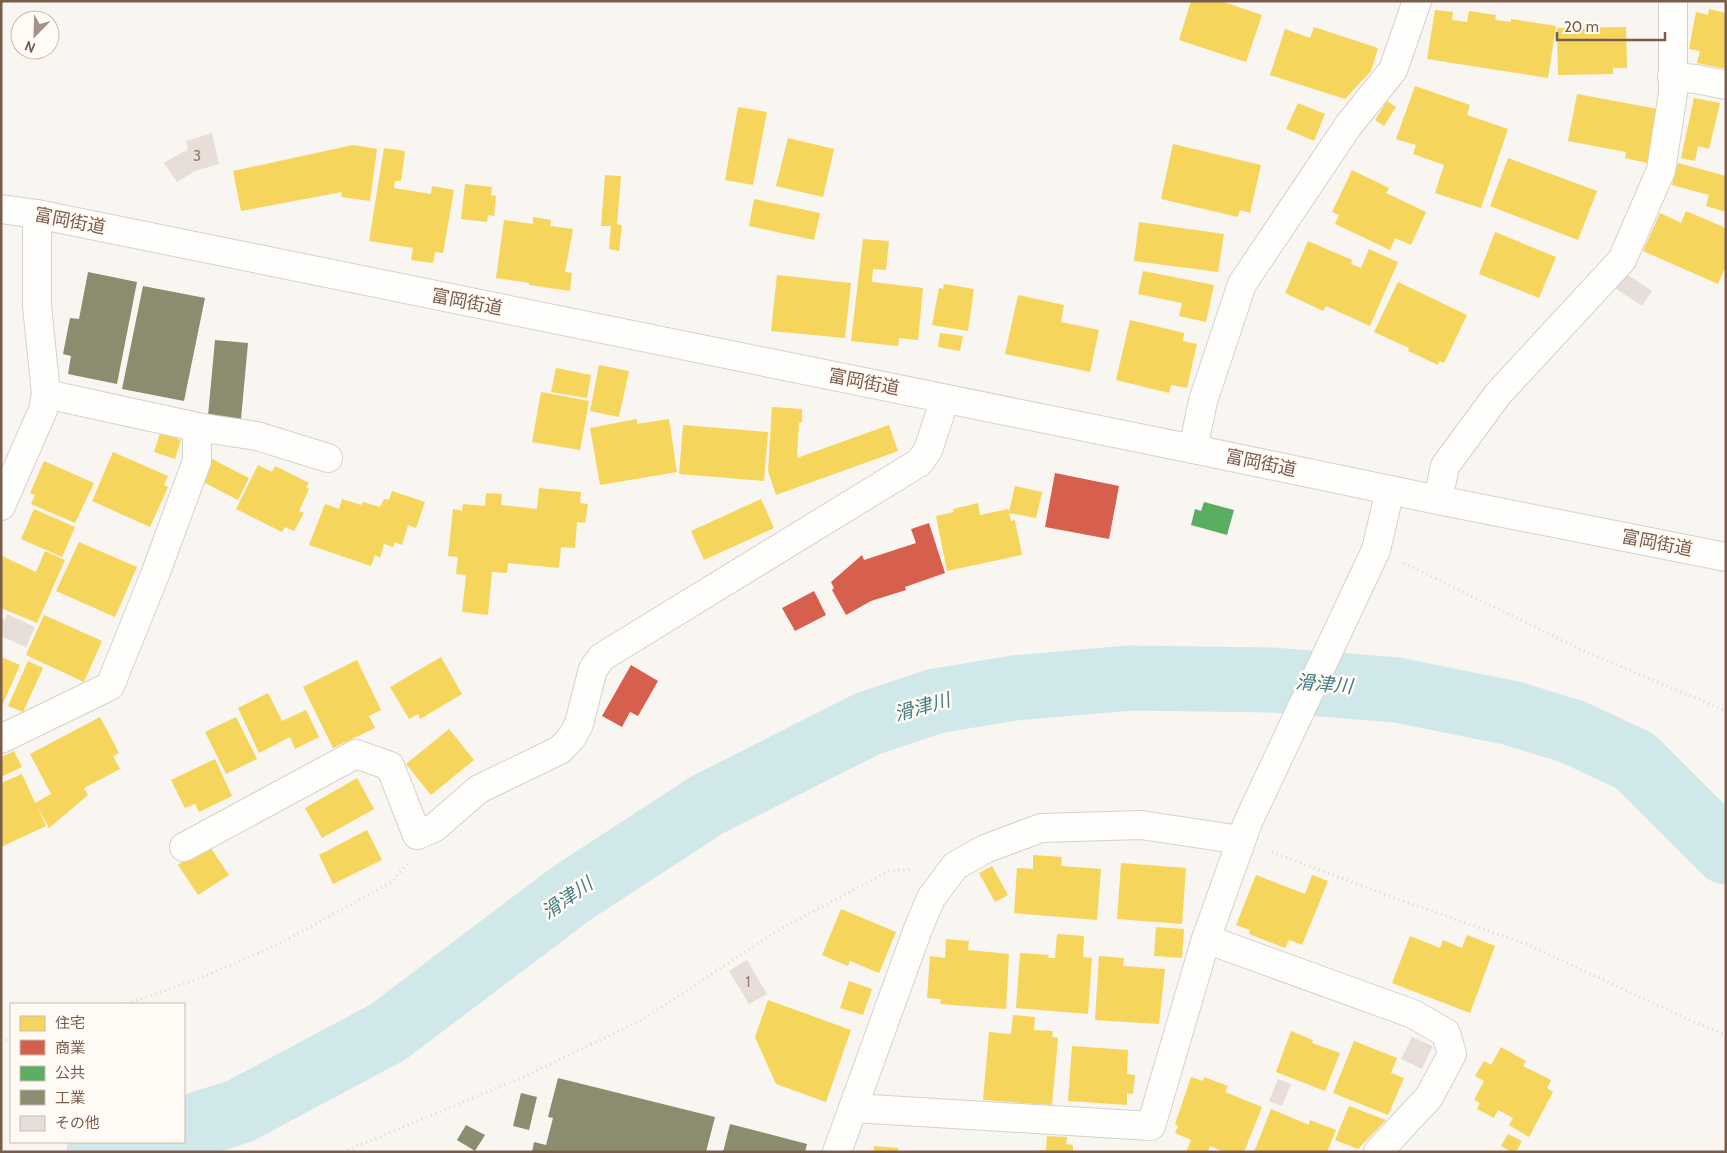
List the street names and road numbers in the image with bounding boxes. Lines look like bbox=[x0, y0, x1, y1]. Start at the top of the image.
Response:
street label: 富岡街道 bbox=[33, 203, 107, 239]
street label: 富岡街道 bbox=[430, 284, 504, 320]
street label: 富岡街道 bbox=[827, 364, 901, 400]
street label: 富岡街道 bbox=[1223, 445, 1299, 481]
street label: 富岡街道 bbox=[1620, 525, 1694, 561]

